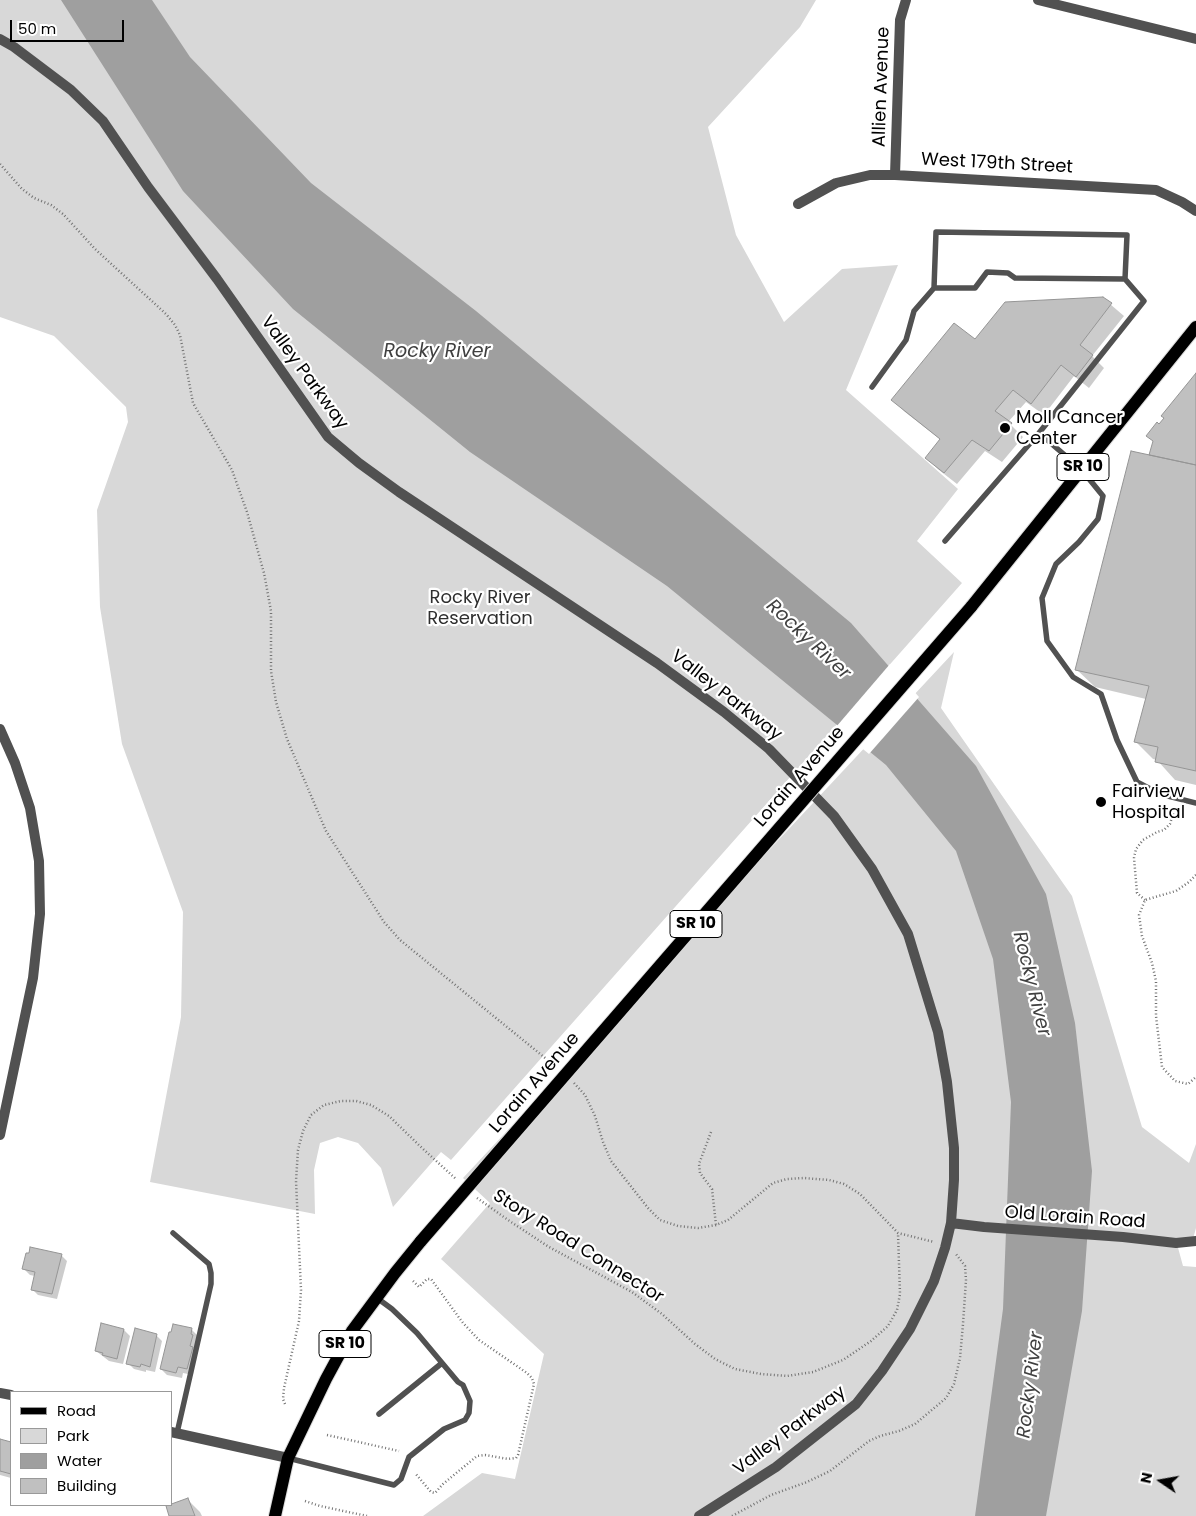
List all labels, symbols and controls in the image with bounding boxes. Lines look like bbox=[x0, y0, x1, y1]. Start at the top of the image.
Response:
scale bar bbox=[12, 10, 126, 42]
text: 50 m bbox=[18, 18, 56, 39]
street label: Allien Avenue bbox=[869, 26, 895, 148]
street label: West 179th Street bbox=[921, 149, 1073, 179]
street label: Valley Parkway bbox=[256, 312, 352, 434]
water label: Rocky River bbox=[383, 341, 491, 363]
place label: Moll Cancer Center bbox=[1016, 407, 1123, 449]
marker: Moll Cancer Center bbox=[998, 421, 1012, 435]
road number: SR 10 bbox=[1057, 454, 1109, 481]
park label: Rocky River Reservation bbox=[427, 587, 533, 630]
water label: Rocky River bbox=[761, 595, 855, 685]
street label: Valley Parkway bbox=[666, 646, 786, 746]
street label: Lorain Avenue bbox=[750, 722, 850, 832]
place label: Fairview Hospital bbox=[1112, 781, 1185, 824]
marker: Fairview Hospital bbox=[1094, 795, 1108, 809]
road number: SR 10 bbox=[670, 911, 722, 938]
water label: Rocky River bbox=[1007, 929, 1055, 1039]
street label: Lorain Avenue bbox=[485, 1028, 585, 1138]
street label: Story Road Connector bbox=[489, 1186, 667, 1308]
street label: Old Lorain Road bbox=[1004, 1202, 1146, 1234]
road number: SR 10 bbox=[319, 1330, 371, 1358]
water label: Rocky River bbox=[1013, 1330, 1049, 1440]
street label: Valley Parkway bbox=[730, 1382, 850, 1480]
legend bbox=[10, 1391, 172, 1506]
text: Road bbox=[57, 1400, 96, 1421]
text: Park bbox=[57, 1425, 89, 1446]
text: Water bbox=[57, 1450, 102, 1471]
north arrow bbox=[1136, 1456, 1186, 1506]
text: N bbox=[1135, 1471, 1157, 1485]
text: Building bbox=[57, 1475, 117, 1496]

